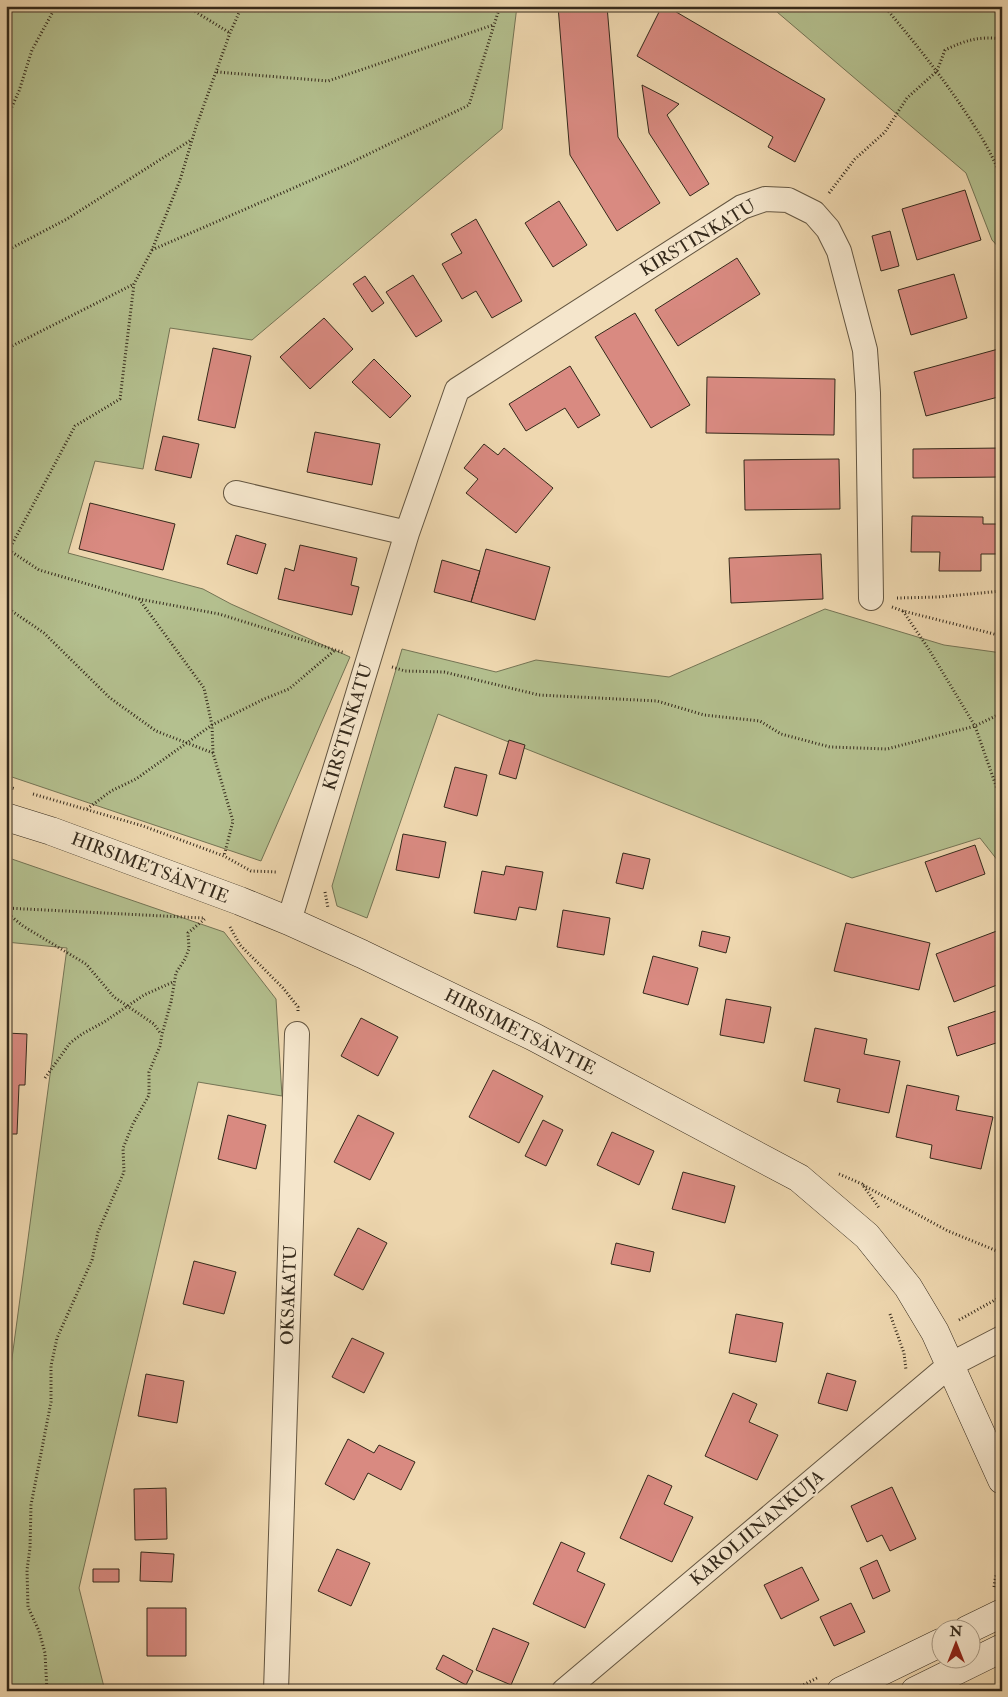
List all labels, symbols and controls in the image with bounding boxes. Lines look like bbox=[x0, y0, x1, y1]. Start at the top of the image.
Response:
street label: KIRSTINKATU bbox=[636, 194, 760, 282]
street label: KIRSTINKATU bbox=[318, 661, 378, 793]
street label: HIRSIMETSÄNTIE bbox=[68, 827, 232, 909]
street label: HIRSIMETSÄNTIE bbox=[440, 984, 600, 1080]
street label: OKSAKATU bbox=[276, 1244, 302, 1346]
street label: KAROLIINANKUJA bbox=[685, 1465, 829, 1591]
north arrow bbox=[930, 1620, 980, 1670]
text: N bbox=[949, 1623, 963, 1640]

